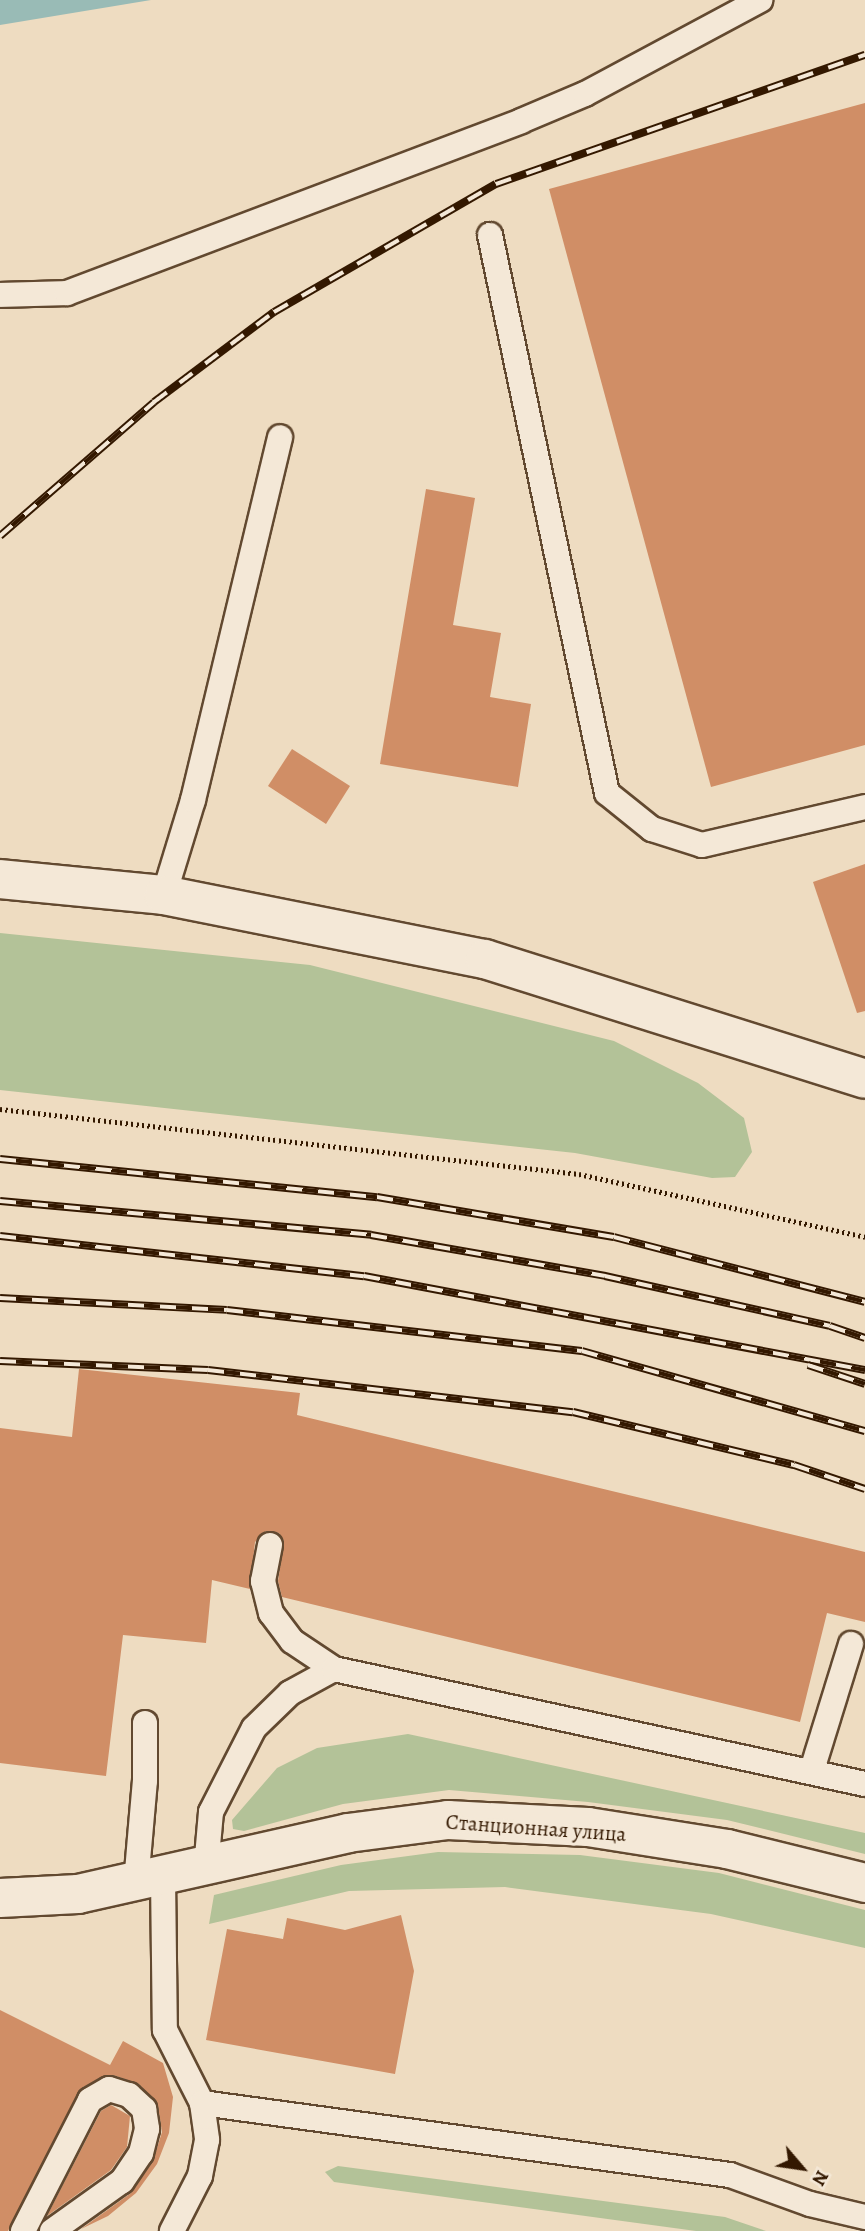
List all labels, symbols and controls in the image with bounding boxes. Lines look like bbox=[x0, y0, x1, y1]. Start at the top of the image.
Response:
street label: Станционная улица bbox=[445, 1809, 627, 1847]
north arrow bbox=[767, 2133, 837, 2203]
text: N bbox=[806, 2166, 835, 2191]

